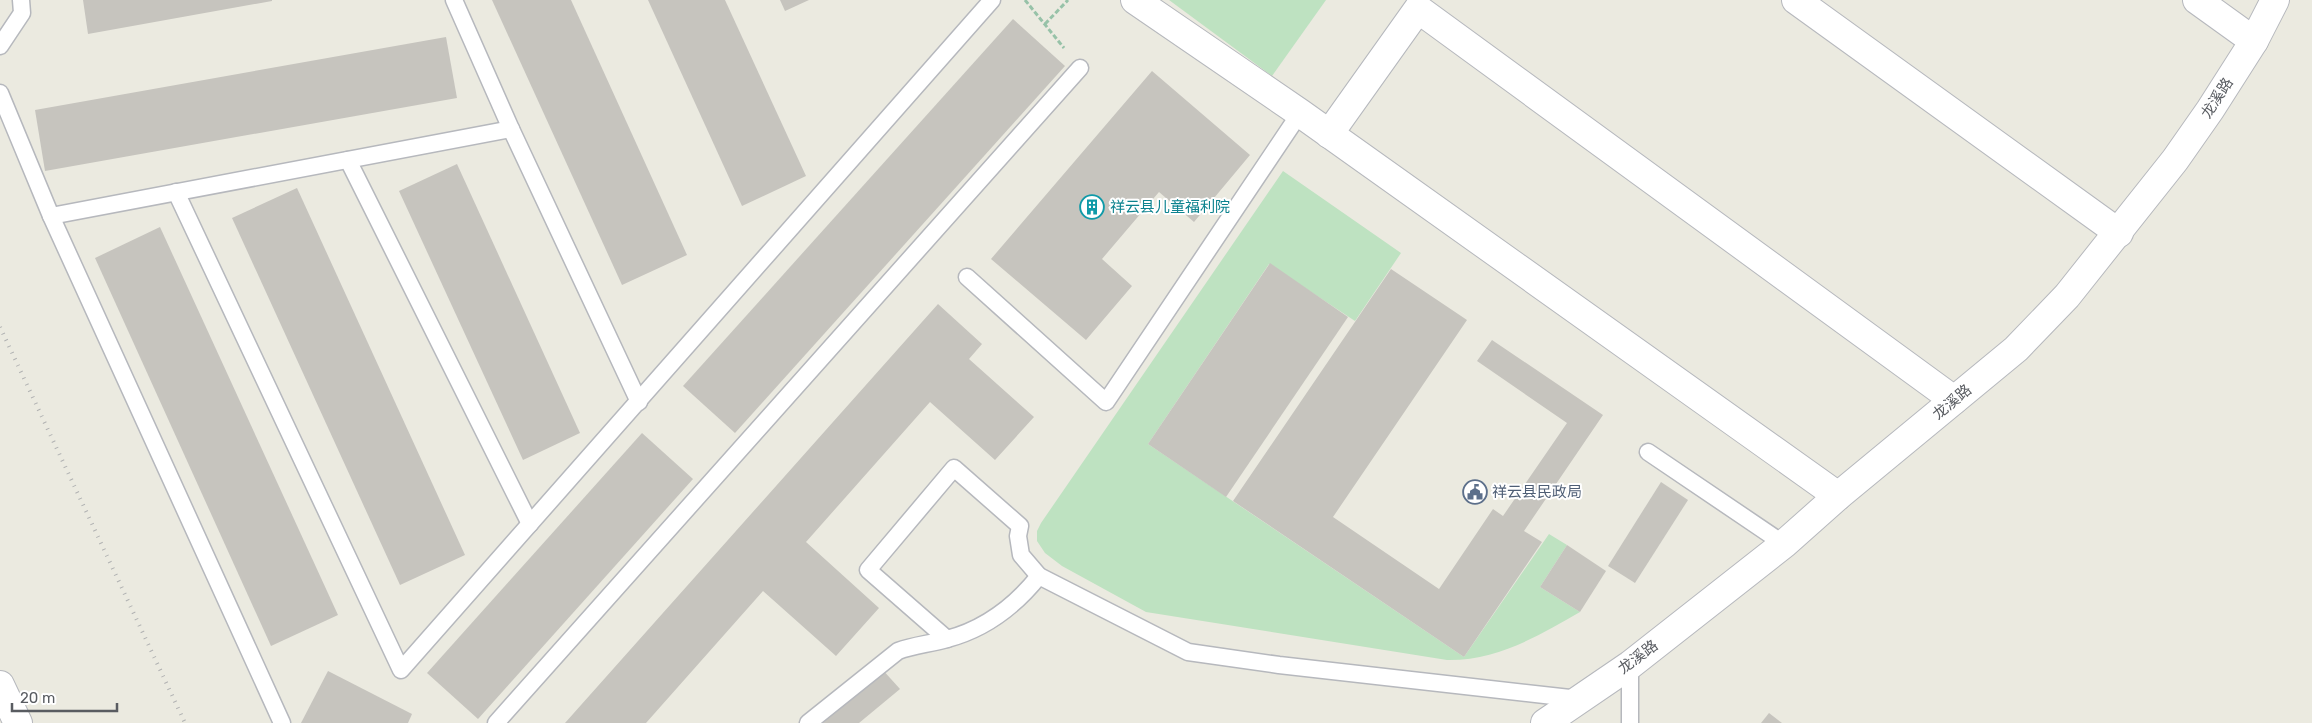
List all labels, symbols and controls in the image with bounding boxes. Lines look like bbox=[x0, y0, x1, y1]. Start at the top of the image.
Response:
street label: 龙溪路 bbox=[2197, 74, 2237, 122]
building icon: 祥云县儿童福利院 bbox=[1079, 194, 1105, 220]
place label: 祥云县儿童福利院 bbox=[1110, 198, 1230, 216]
street label: 龙溪路 bbox=[1929, 381, 1975, 423]
public building icon: 祥云县民政局 bbox=[1462, 479, 1488, 505]
place label: 祥云县民政局 bbox=[1492, 483, 1582, 501]
street label: 龙溪路 bbox=[1615, 636, 1661, 678]
scale bar bbox=[12, 680, 118, 712]
text: 20 m bbox=[20, 689, 55, 707]

